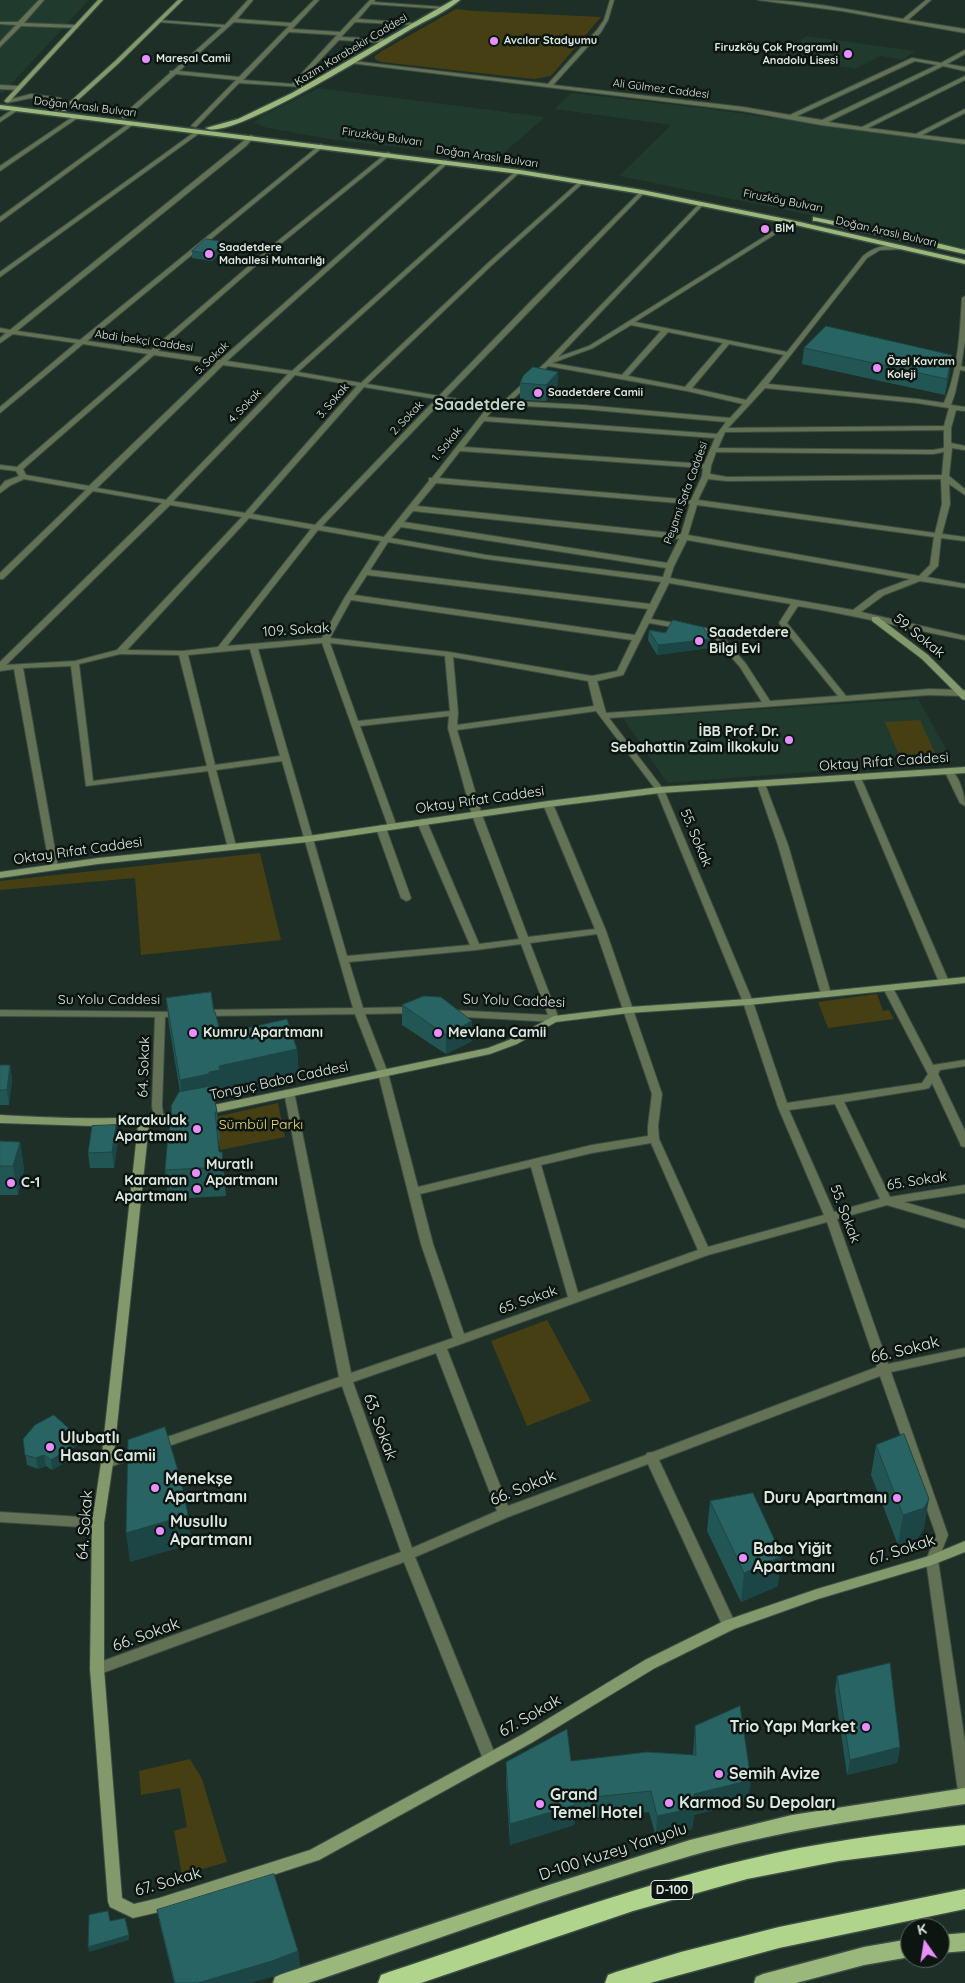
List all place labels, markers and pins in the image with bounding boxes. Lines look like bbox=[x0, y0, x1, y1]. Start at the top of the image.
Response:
place label: Avcılar Stadyumu bbox=[504, 34, 597, 48]
marker: Avcılar Stadyumu bbox=[488, 35, 500, 47]
place label: Firuzköy Çok Programlı Anadolu Lisesi bbox=[715, 41, 838, 67]
marker: Firuzköy Çok Programlı Anadolu Lisesi bbox=[842, 48, 854, 60]
place label: Mareşal Camii bbox=[156, 52, 230, 66]
marker: Mareşal Camii bbox=[140, 53, 152, 65]
place label: BİM bbox=[775, 222, 794, 236]
marker: BİM bbox=[759, 223, 771, 235]
place label: Saadetdere Mahallesi Muhtarlığı bbox=[219, 241, 325, 267]
marker: Saadetdere Mahallesi Muhtarlığı bbox=[203, 248, 215, 260]
place label: Özel Kavram Koleji bbox=[887, 355, 955, 381]
marker: Özel Kavram Koleji bbox=[871, 362, 883, 374]
place label: Saadetdere Camii bbox=[548, 386, 643, 400]
marker: Saadetdere Camii bbox=[532, 387, 544, 399]
place label: Saadetdere Bilgi Evi bbox=[709, 625, 789, 658]
marker: Saadetdere Bilgi Evi bbox=[693, 635, 705, 647]
place label: İBB Prof. Dr. Sebahattin Zaim İlkokulu bbox=[611, 724, 779, 756]
marker: İBB Prof. Dr. Sebahattin Zaim İlkokulu bbox=[783, 734, 795, 746]
place label: Kumru Apartmanı bbox=[203, 1025, 323, 1041]
place label: Mevlana Camii bbox=[448, 1025, 546, 1041]
marker: Kumru Apartmanı bbox=[187, 1027, 199, 1039]
marker: Mevlana Camii bbox=[432, 1027, 444, 1039]
place label: Karakulak Apartmanı bbox=[115, 1113, 187, 1146]
marker: Karakulak Apartmanı bbox=[191, 1123, 203, 1135]
place label: Muratlı Apartmanı bbox=[206, 1157, 278, 1190]
marker: Muratlı Apartmanı bbox=[190, 1167, 202, 1179]
place label: Karaman Apartmanı bbox=[115, 1173, 187, 1206]
place label: C-1 bbox=[21, 1175, 40, 1191]
marker: C-1 bbox=[5, 1177, 17, 1189]
marker: Karaman Apartmanı bbox=[191, 1183, 203, 1195]
place label: Ulubatlı Hasan Camii bbox=[60, 1428, 156, 1466]
marker: Ulubatlı Hasan Camii bbox=[44, 1441, 56, 1453]
place label: Menekşe Apartmanı bbox=[165, 1469, 247, 1507]
marker: Menekşe Apartmanı bbox=[149, 1482, 161, 1494]
place label: Duru Apartmanı bbox=[763, 1488, 887, 1508]
marker: Duru Apartmanı bbox=[891, 1492, 903, 1504]
place label: Musullu Apartmanı bbox=[170, 1512, 252, 1550]
marker: Musullu Apartmanı bbox=[154, 1525, 166, 1537]
place label: Baba Yiğit Apartmanı bbox=[753, 1539, 835, 1577]
marker: Baba Yiğit Apartmanı bbox=[737, 1552, 749, 1564]
place label: Trio Yapı Market bbox=[730, 1717, 856, 1737]
marker: Trio Yapı Market bbox=[860, 1721, 872, 1733]
place label: Semih Avize bbox=[729, 1764, 820, 1784]
marker: Semih Avize bbox=[713, 1768, 725, 1780]
place label: Grand Temel Hotel bbox=[550, 1785, 642, 1823]
place label: Karmod Su Depoları bbox=[679, 1793, 835, 1813]
marker: Karmod Su Depoları bbox=[663, 1797, 675, 1809]
marker: Grand Temel Hotel bbox=[534, 1798, 546, 1810]

